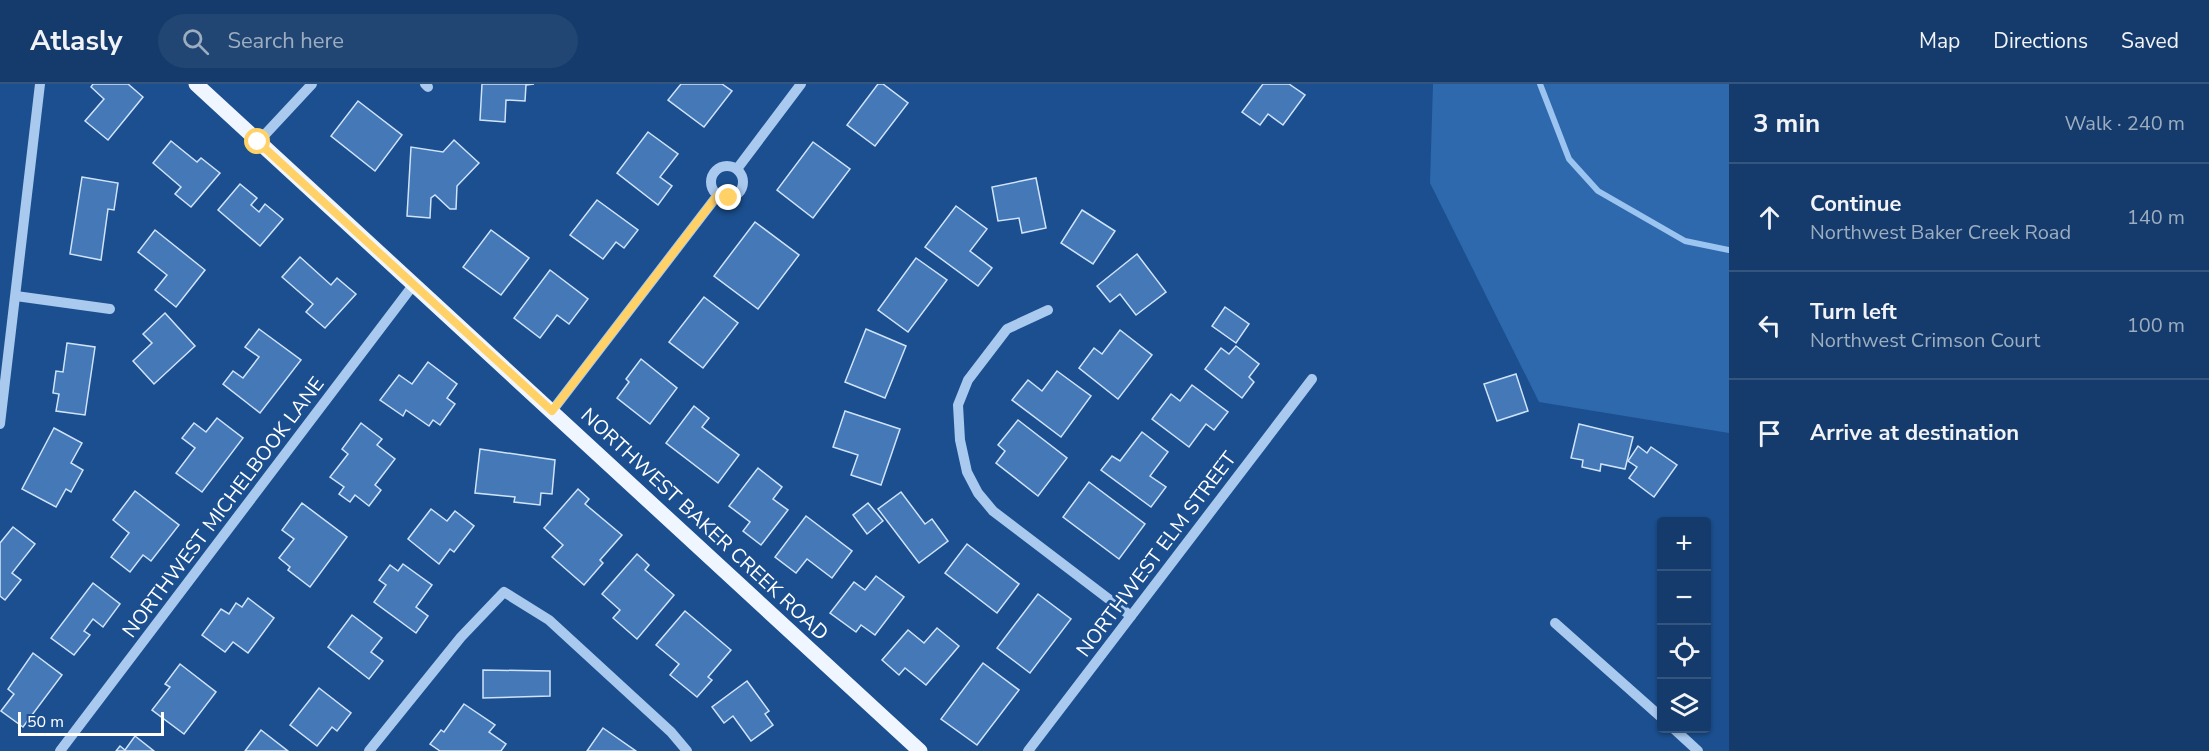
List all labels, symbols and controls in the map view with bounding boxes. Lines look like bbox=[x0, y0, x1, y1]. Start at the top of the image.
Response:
search box bbox=[158, 14, 578, 68]
text: Atlasly bbox=[30, 22, 122, 60]
icon: search bbox=[179, 25, 212, 58]
text: Search here bbox=[227, 26, 344, 56]
text: Map bbox=[1919, 27, 1960, 55]
text: Directions bbox=[1993, 27, 2088, 55]
text: Saved bbox=[2121, 27, 2179, 55]
text: 3 min bbox=[1753, 106, 1820, 141]
text: Walk · 240 m bbox=[2065, 110, 2185, 137]
route start bbox=[244, 128, 270, 154]
route end bbox=[715, 184, 741, 210]
text: Continue bbox=[1810, 189, 1901, 219]
icon: ahead bbox=[1753, 201, 1786, 234]
text: 140 m bbox=[2127, 204, 2185, 231]
text: Northwest Baker Creek Road bbox=[1810, 219, 2071, 246]
text: Turn left bbox=[1810, 297, 1897, 327]
icon: left bbox=[1753, 309, 1786, 342]
text: 100 m bbox=[2127, 312, 2185, 339]
text: Northwest Crimson Court bbox=[1810, 327, 2040, 354]
street label: NORTHWEST MICHELBOOK LANE bbox=[116, 371, 330, 643]
street label: NORTHWEST BAKER CREEK ROAD bbox=[575, 402, 834, 647]
icon: arrive bbox=[1753, 417, 1786, 450]
text: Arrive at destination bbox=[1810, 418, 2019, 448]
street label: NORTHWEST ELM STREET bbox=[1070, 446, 1243, 662]
map controls bbox=[1657, 517, 1711, 733]
button: + bbox=[1657, 517, 1711, 571]
button: − bbox=[1657, 571, 1711, 625]
button: locate bbox=[1657, 625, 1711, 679]
button: layers bbox=[1657, 679, 1711, 733]
scale bar bbox=[18, 709, 164, 736]
text: 50 m bbox=[27, 711, 64, 733]

